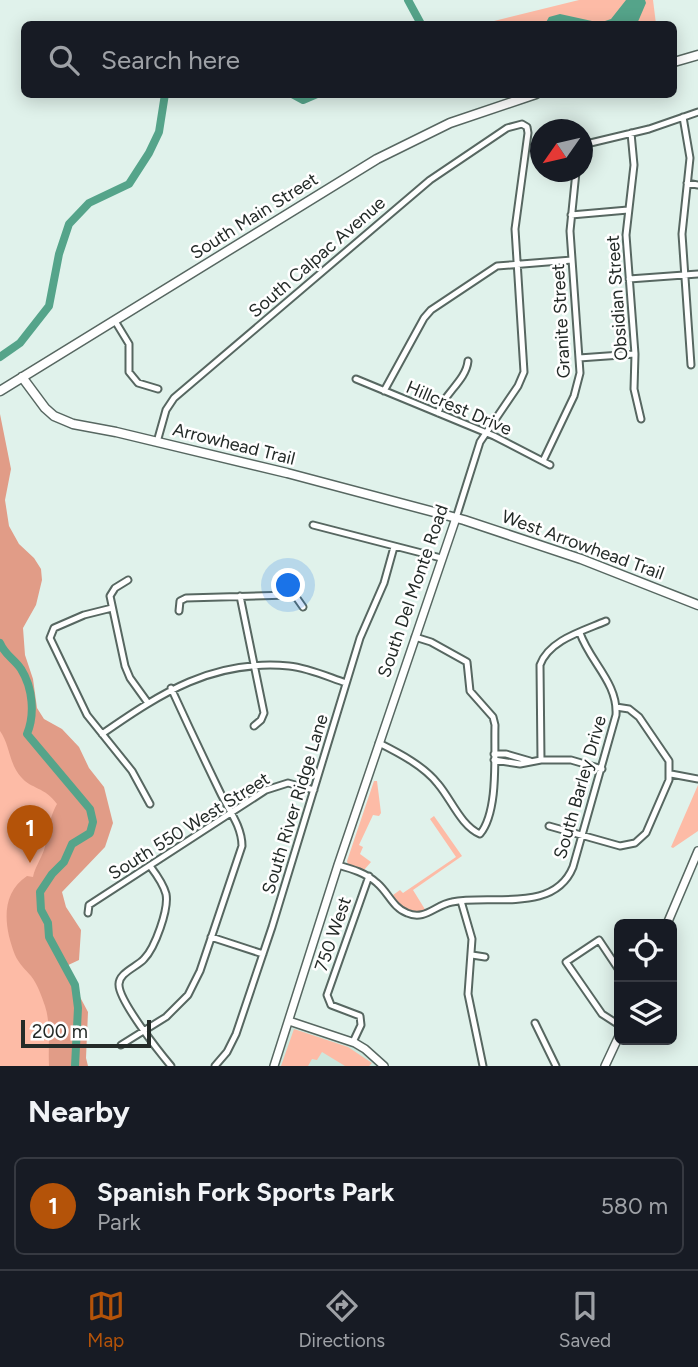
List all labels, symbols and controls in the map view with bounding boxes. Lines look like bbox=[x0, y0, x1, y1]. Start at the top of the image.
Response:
search box bbox=[21, 21, 677, 98]
icon: search bbox=[45, 41, 83, 79]
text: Search here bbox=[101, 44, 240, 76]
north arrow bbox=[530, 119, 593, 182]
street label: South Main Street bbox=[186, 168, 322, 264]
street label: South Calpac Avenue bbox=[244, 192, 390, 322]
street label: Obsidian Street bbox=[602, 234, 632, 362]
street label: Granite Street bbox=[547, 263, 575, 379]
street label: Hillcrest Drive bbox=[403, 376, 515, 440]
street label: Arrowhead Trail bbox=[171, 418, 297, 470]
street label: South Del Monte Road bbox=[373, 502, 453, 680]
street label: West Arrowhead Trail bbox=[499, 505, 667, 585]
your location bbox=[271, 568, 305, 602]
street label: South River Ridge Lane bbox=[257, 711, 333, 897]
street label: South Barley Drive bbox=[549, 713, 611, 861]
street label: South 550 West Street bbox=[104, 767, 274, 885]
pin: 1 bbox=[7, 805, 53, 863]
street label: 750 West bbox=[310, 894, 356, 974]
map controls bbox=[614, 919, 677, 1045]
button: locate bbox=[614, 919, 677, 982]
button: layers bbox=[614, 982, 677, 1045]
scale bar bbox=[21, 1017, 150, 1049]
text: 200 m bbox=[32, 1020, 88, 1043]
text: Nearby bbox=[28, 1093, 130, 1130]
text: Spanish Fork Sports Park bbox=[97, 1176, 395, 1208]
text: 1 bbox=[48, 1192, 58, 1220]
text: 580 m bbox=[601, 1192, 668, 1220]
text: Park bbox=[97, 1208, 141, 1236]
tab: Map bbox=[87, 1287, 125, 1352]
tab: Directions bbox=[298, 1287, 385, 1352]
tab: Saved bbox=[559, 1287, 611, 1352]

